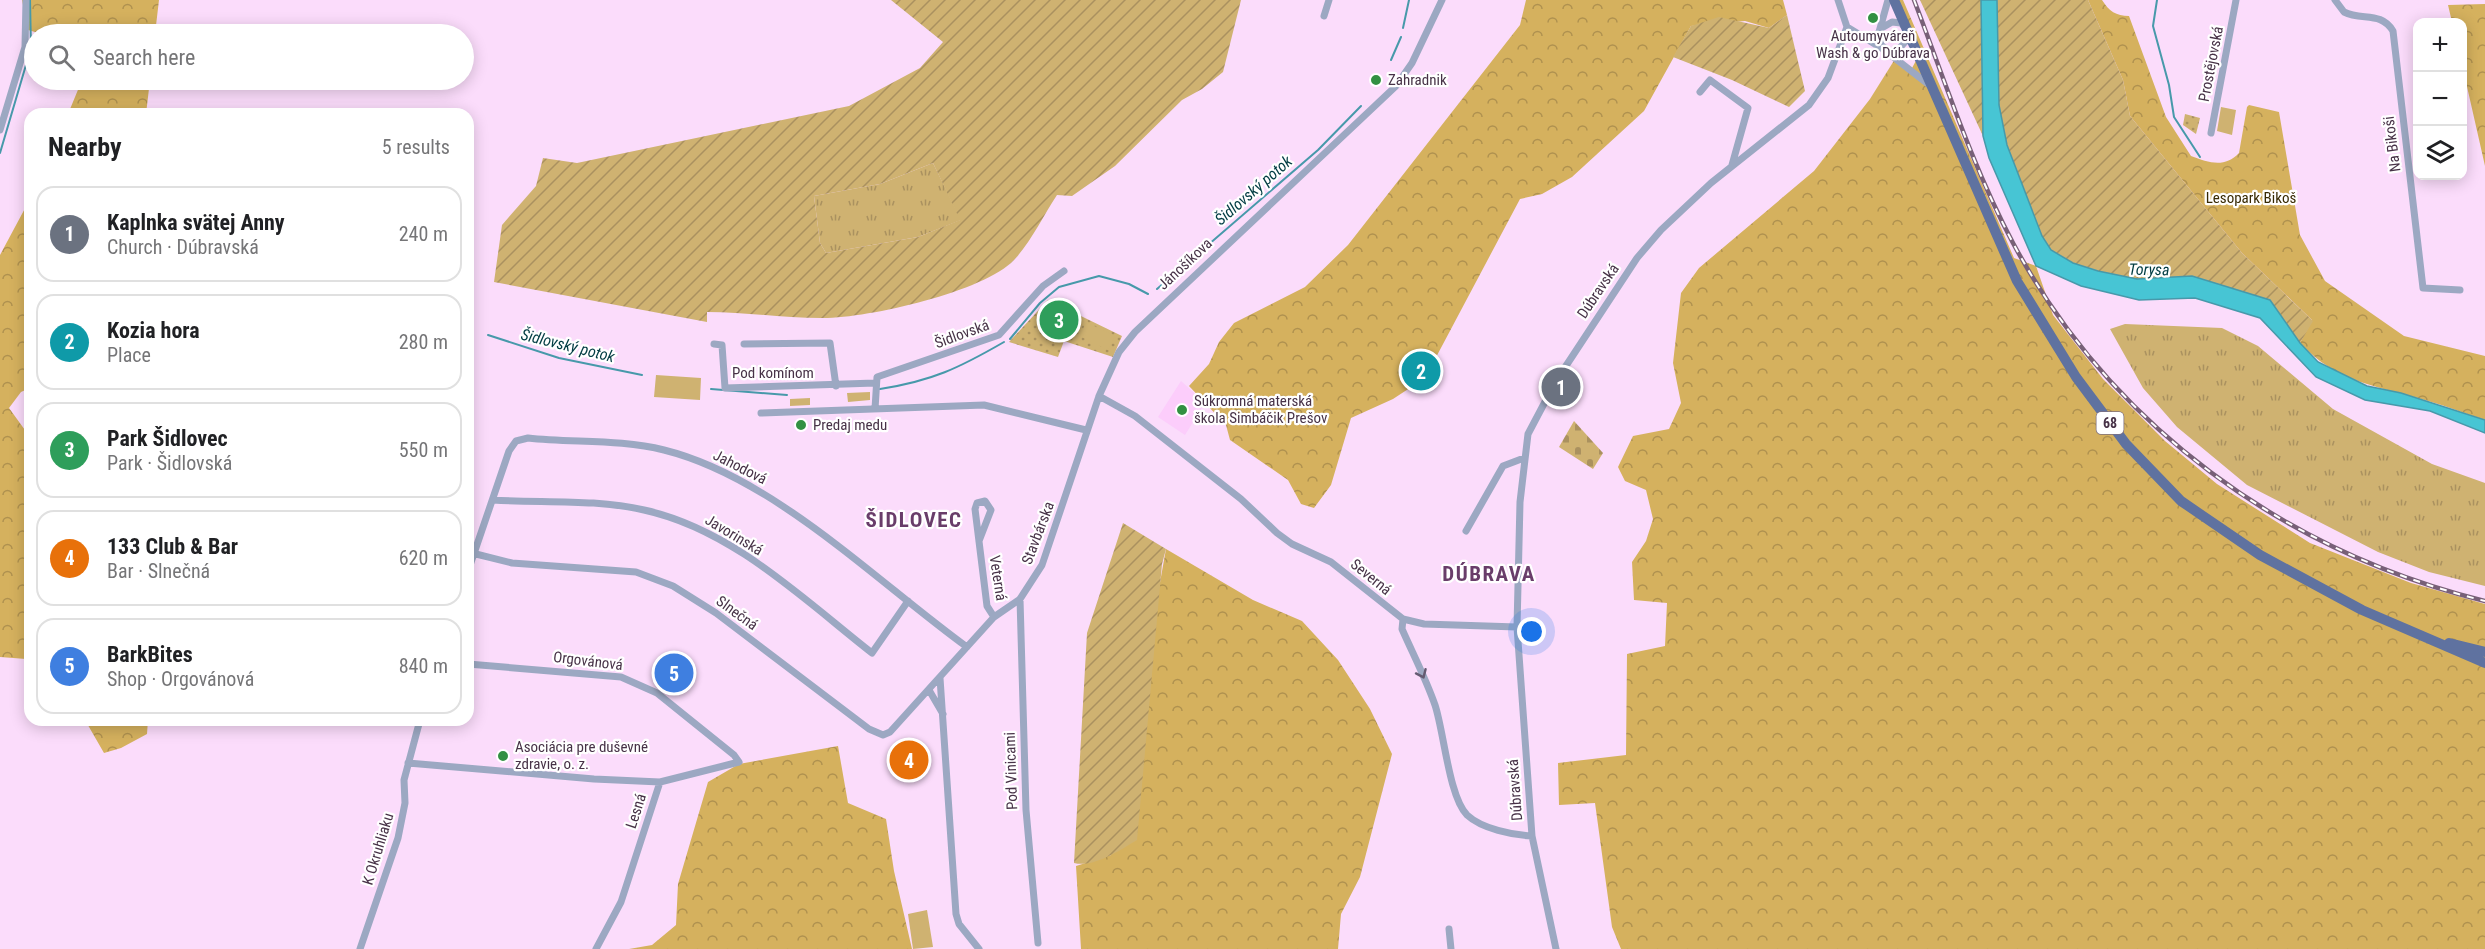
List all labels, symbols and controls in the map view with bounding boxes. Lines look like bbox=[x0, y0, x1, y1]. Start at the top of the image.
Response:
marker: Autoumyváreň Wash & go Dúbrava bbox=[1866, 11, 1880, 25]
map controls bbox=[2413, 18, 2467, 180]
button: + bbox=[2413, 18, 2467, 72]
search box bbox=[24, 24, 474, 90]
street label: Prostějovská bbox=[2195, 25, 2227, 103]
place label: Autoumyváreň Wash & go Dúbrava bbox=[1816, 27, 1930, 62]
icon: search bbox=[45, 41, 78, 74]
text: Search here bbox=[93, 45, 195, 70]
place label: Zahradnik bbox=[1388, 71, 1447, 89]
button: − bbox=[2413, 72, 2467, 126]
marker: Zahradnik bbox=[1369, 73, 1383, 87]
street label: Na Bikoši bbox=[2380, 115, 2404, 173]
button: layers bbox=[2413, 126, 2467, 180]
text: Nearby bbox=[48, 132, 122, 162]
text: 5 results bbox=[382, 135, 450, 159]
water label: Šidlovský potok bbox=[1210, 150, 1297, 229]
park label: Lesopark Bikoš bbox=[2206, 189, 2296, 207]
text: Kaplnka svätej Anny bbox=[107, 210, 285, 235]
text: 1 bbox=[64, 222, 75, 246]
text: 240 m bbox=[399, 222, 448, 246]
street label: Jánošíkova bbox=[1154, 234, 1216, 294]
text: Church · Dúbravská bbox=[107, 235, 259, 259]
street label: Dúbravská bbox=[1573, 260, 1623, 322]
water label: Torysa bbox=[2128, 260, 2170, 279]
pin: 3 bbox=[1040, 298, 1078, 342]
street label: Šidlovská bbox=[932, 316, 992, 352]
text: Kozia hora bbox=[107, 318, 200, 343]
water label: Šidlovský potok bbox=[519, 324, 618, 367]
text: 2 bbox=[64, 330, 75, 354]
text: 280 m bbox=[399, 330, 448, 354]
text: Place bbox=[107, 343, 151, 367]
pin: 2 bbox=[1402, 348, 1440, 394]
street label: Pod komínom bbox=[732, 364, 814, 382]
pin: 1 bbox=[1542, 364, 1580, 410]
place label: Súkromná materská škola Simbáčik Prešov bbox=[1194, 392, 1328, 427]
marker: Súkromná materská škola Simbáčik Prešov bbox=[1175, 403, 1189, 417]
road number: 68 bbox=[2096, 412, 2124, 434]
place label: Predaj medu bbox=[813, 416, 887, 434]
marker: Predaj medu bbox=[794, 418, 808, 432]
text: Park Šidlovec bbox=[107, 426, 228, 451]
text: 3 bbox=[64, 438, 75, 462]
text: 550 m bbox=[399, 438, 448, 462]
street label: Jahodová bbox=[710, 446, 770, 488]
text: Park · Šidlovská bbox=[107, 451, 232, 475]
street label: Stavbárska bbox=[1018, 499, 1058, 567]
district label: ŠIDLOVEC bbox=[865, 508, 963, 532]
street label: Javorinská bbox=[702, 511, 766, 559]
text: 133 Club & Bar bbox=[107, 534, 238, 559]
text: 4 bbox=[64, 546, 75, 570]
text: 620 m bbox=[399, 546, 448, 570]
street label: Veterná bbox=[986, 554, 1010, 602]
street label: Severná bbox=[1347, 555, 1395, 599]
text: Bar · Slnečná bbox=[107, 559, 210, 583]
district label: DÚBRAVA bbox=[1442, 562, 1536, 586]
street label: Slnečná bbox=[713, 592, 761, 634]
your location bbox=[1517, 617, 1546, 646]
text: BarkBites bbox=[107, 642, 193, 667]
street label: Orgovánová bbox=[552, 648, 624, 674]
pin: 5 bbox=[654, 650, 694, 696]
text: 5 bbox=[64, 654, 75, 678]
text: 840 m bbox=[399, 654, 448, 678]
text: Shop · Orgovánová bbox=[107, 667, 254, 691]
one-way arrow bbox=[1415, 667, 1427, 678]
street label: Pod Vinicami bbox=[1001, 732, 1021, 810]
place label: Asociácia pre duševné zdravie, o. z. bbox=[515, 738, 648, 773]
pin: 4 bbox=[890, 738, 928, 783]
marker: Asociácia pre duševné zdravie, o. z. bbox=[496, 749, 510, 763]
street label: Dúbravská bbox=[1504, 759, 1526, 821]
street label: Lesná bbox=[622, 791, 650, 831]
street label: K Okruhliaku bbox=[358, 811, 398, 887]

